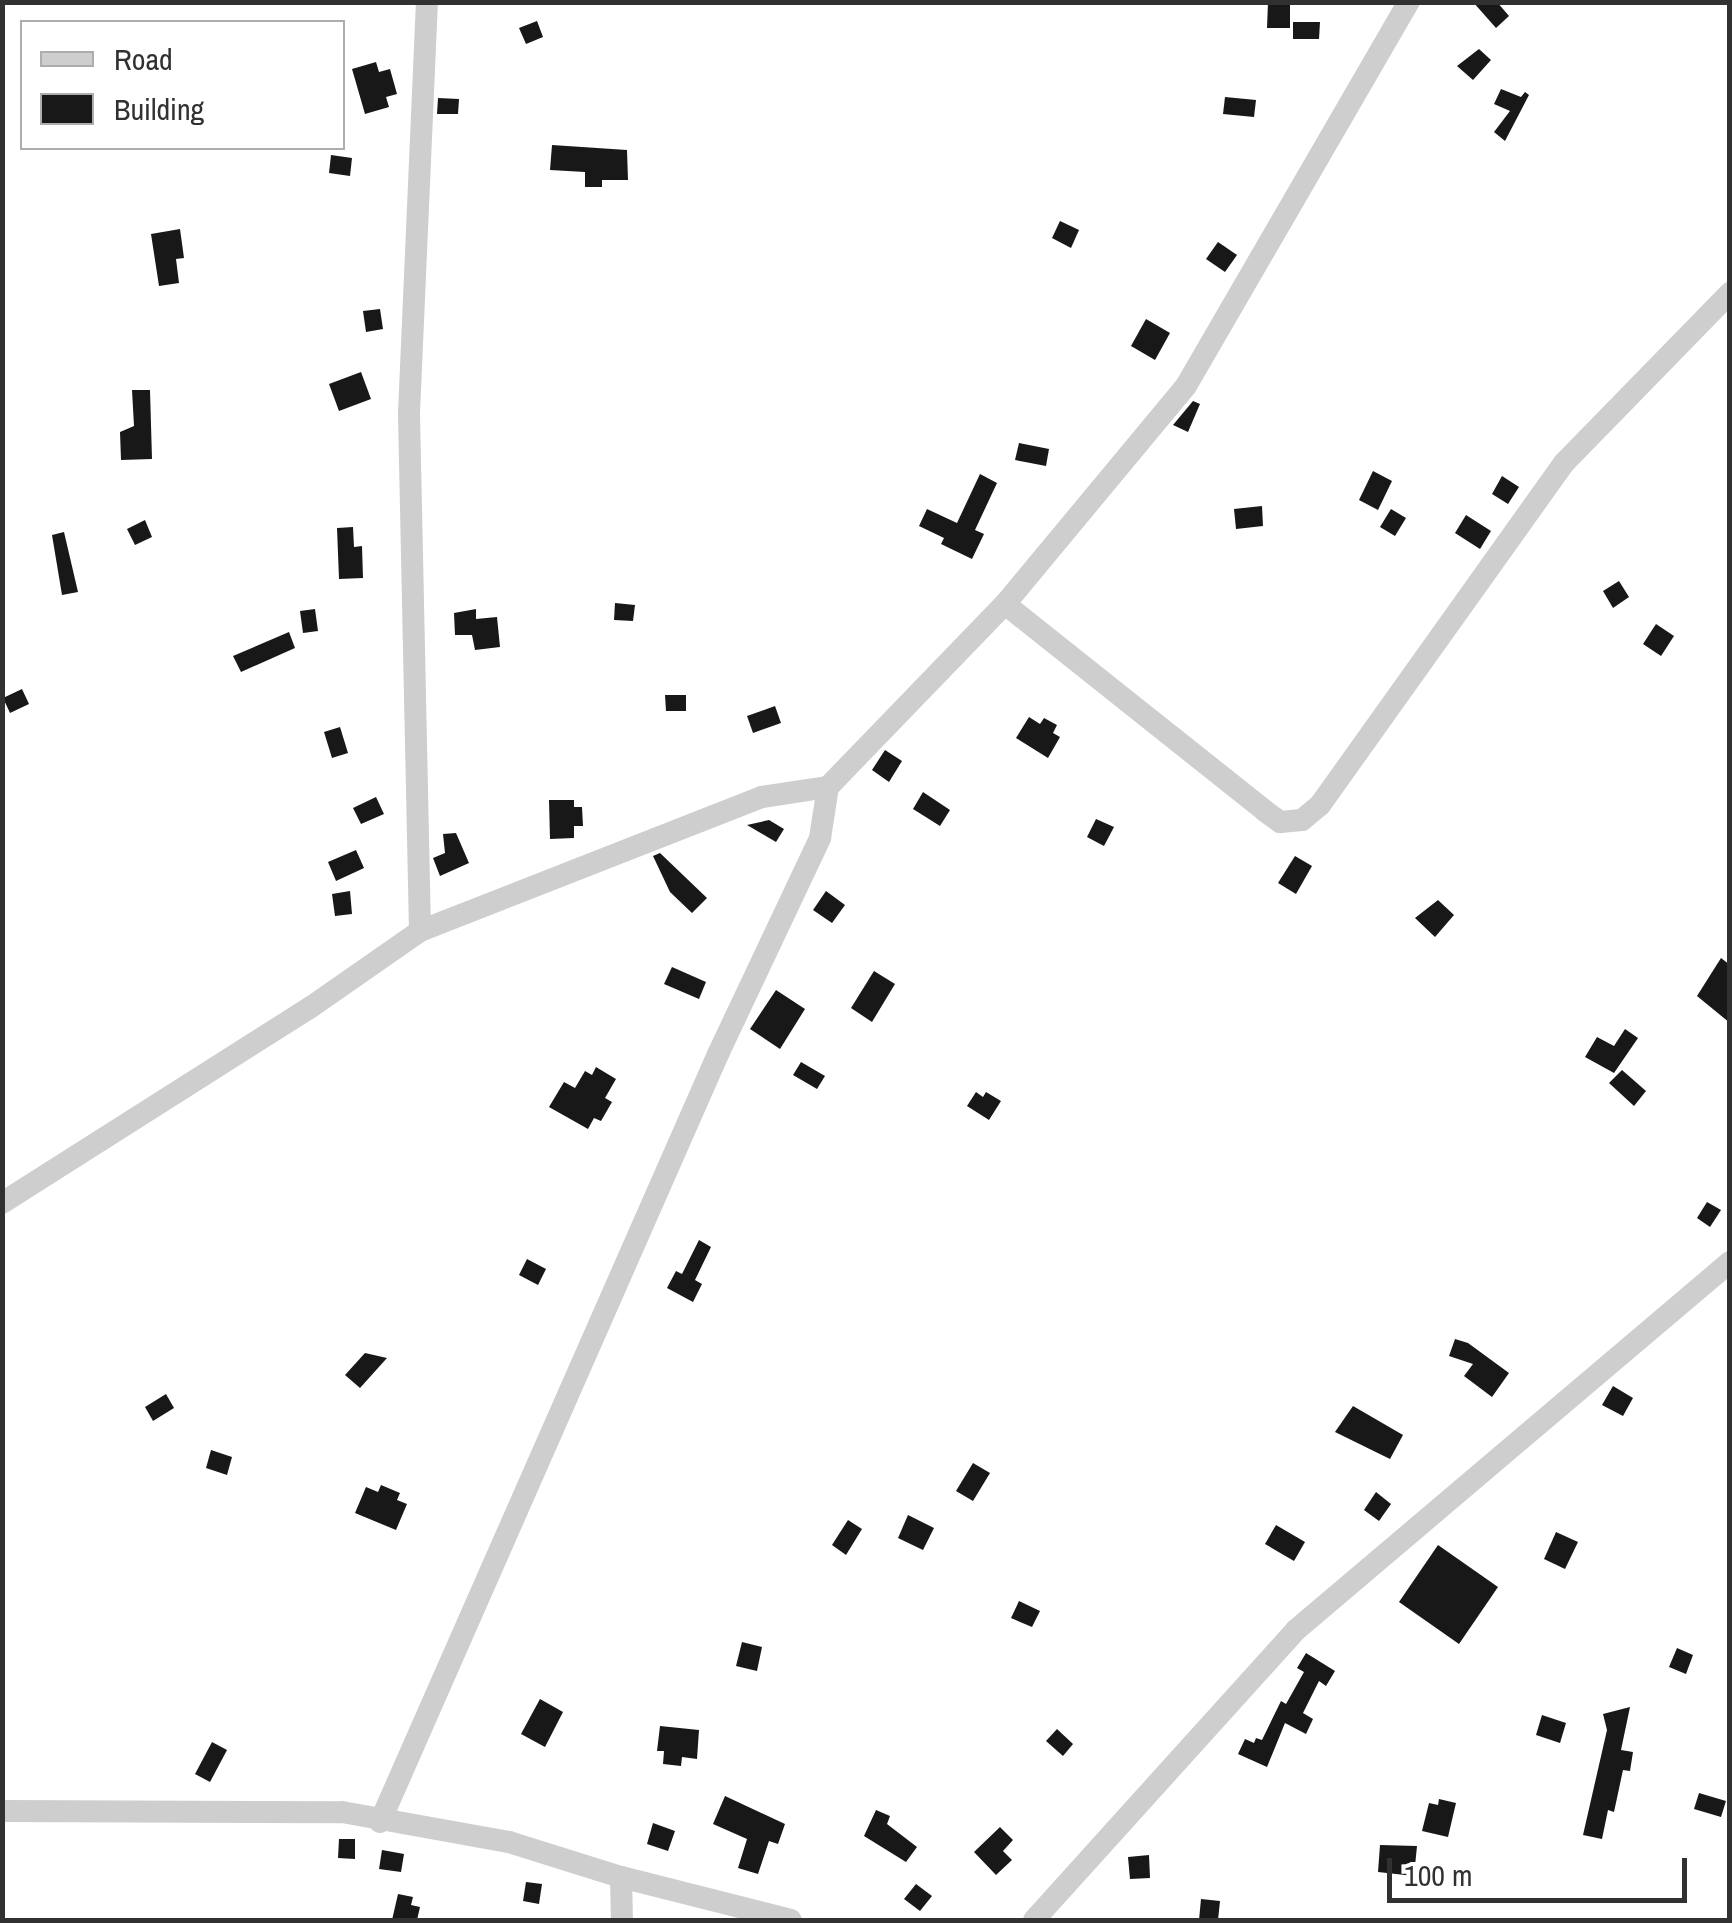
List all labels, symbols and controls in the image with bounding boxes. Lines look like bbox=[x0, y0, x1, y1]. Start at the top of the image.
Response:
legend bbox=[20, 20, 345, 150]
text: Road bbox=[114, 39, 173, 79]
text: Building bbox=[114, 89, 204, 129]
scale bar bbox=[1392, 1838, 1692, 1900]
text: 100 m bbox=[1404, 1855, 1472, 1895]

